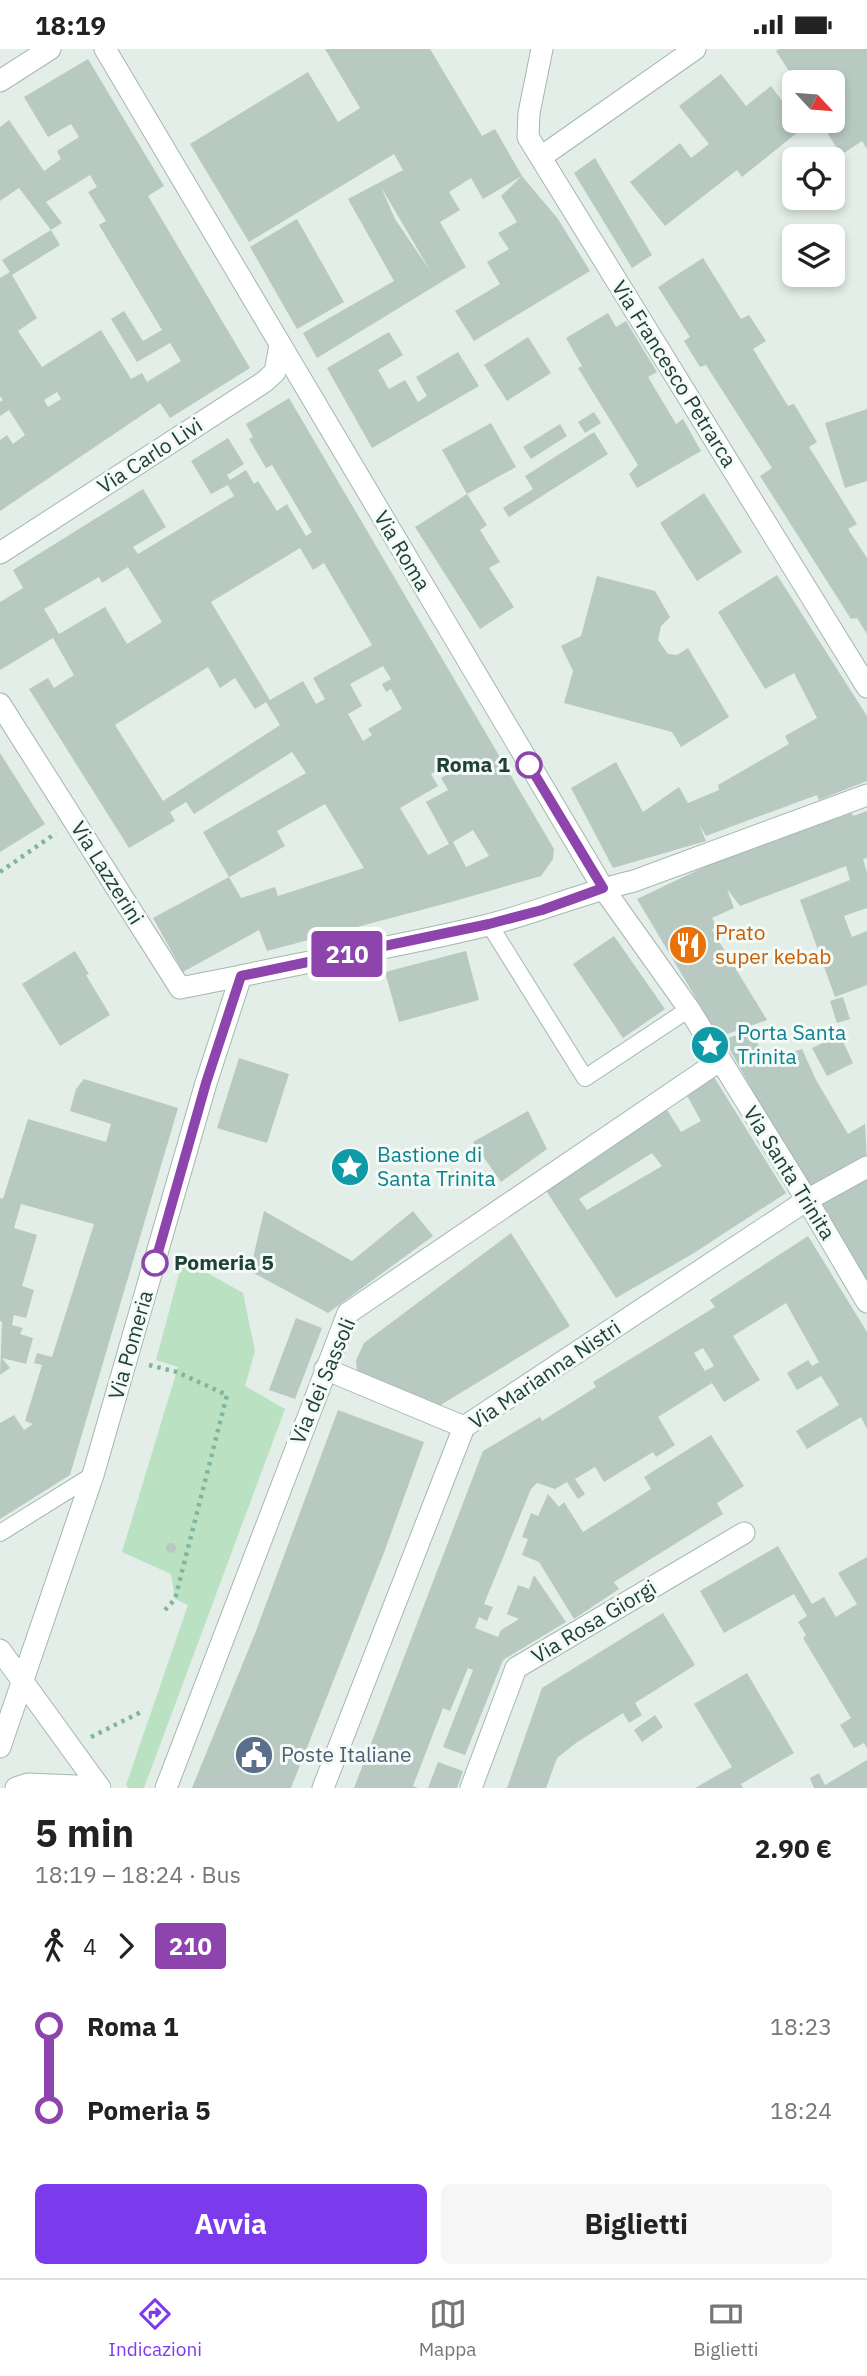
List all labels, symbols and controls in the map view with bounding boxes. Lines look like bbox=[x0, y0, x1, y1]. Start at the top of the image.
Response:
text: 18:19 bbox=[35, 8, 106, 42]
north arrow bbox=[782, 70, 845, 133]
map controls bbox=[782, 70, 845, 287]
button: locate bbox=[782, 147, 845, 210]
button: layers bbox=[782, 224, 845, 287]
street label: Via Francesco Petrarca bbox=[606, 275, 744, 472]
street label: Via Carlo Livi bbox=[92, 411, 207, 500]
street label: Via Roma bbox=[368, 505, 438, 596]
place label: Roma 1 bbox=[436, 750, 510, 778]
marker: Roma 1 bbox=[516, 752, 542, 778]
street label: Via Lazzerini bbox=[65, 815, 151, 929]
place label: Prato super kebab bbox=[715, 918, 831, 970]
restaurant icon: Prato super kebab bbox=[667, 924, 709, 966]
line badge: 210 bbox=[307, 931, 387, 977]
text: 210 bbox=[325, 938, 369, 970]
place label: Porta Santa Trinita bbox=[737, 1018, 846, 1070]
place icon: Porta Santa Trinita bbox=[689, 1024, 731, 1066]
street label: Via Santa Trinita bbox=[737, 1100, 842, 1245]
place label: Bastione di Santa Trinita bbox=[377, 1140, 496, 1192]
place icon: Bastione di Santa Trinita bbox=[329, 1146, 371, 1188]
place label: Pomeria 5 bbox=[174, 1248, 274, 1276]
marker: Pomeria 5 bbox=[142, 1250, 168, 1276]
street label: Via Pomeria bbox=[101, 1287, 159, 1403]
street label: Via dei Sassoli bbox=[283, 1313, 361, 1448]
street label: Via Marianna Nistri bbox=[463, 1313, 626, 1435]
street label: Via Rosa Giorgi bbox=[526, 1573, 661, 1669]
public building icon: Poste Italiane bbox=[233, 1734, 275, 1776]
place label: Poste Italiane bbox=[281, 1740, 412, 1768]
text: 5 min bbox=[35, 1808, 134, 1857]
text: 2.90 € bbox=[755, 1831, 832, 1865]
text: 18:19 – 18:24 · Bus bbox=[35, 1859, 241, 1889]
icon: walk bbox=[35, 1927, 73, 1965]
icon: forward bbox=[107, 1927, 145, 1965]
text: 210 bbox=[169, 1930, 212, 1962]
text: 4 bbox=[83, 1931, 97, 1961]
text: Roma 1 bbox=[87, 2009, 179, 2043]
text: 18:23 bbox=[770, 2011, 832, 2041]
text: Pomeria 5 bbox=[87, 2093, 211, 2127]
text: 18:24 bbox=[770, 2095, 832, 2125]
button: Avvia bbox=[35, 2184, 427, 2264]
button: Biglietti bbox=[441, 2184, 832, 2264]
tab: Indicazioni bbox=[108, 2295, 202, 2361]
tab: Mappa bbox=[419, 2295, 476, 2361]
tab: Biglietti bbox=[693, 2295, 759, 2361]

